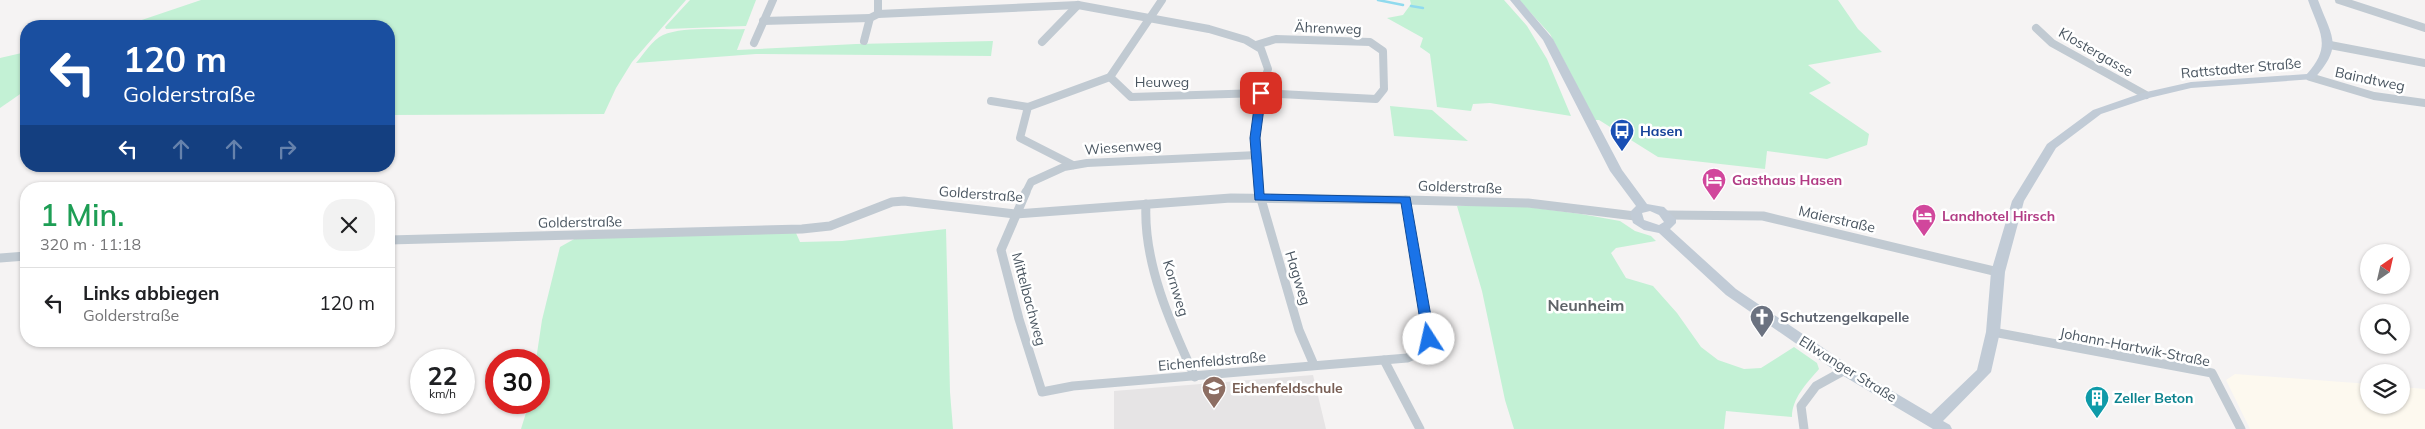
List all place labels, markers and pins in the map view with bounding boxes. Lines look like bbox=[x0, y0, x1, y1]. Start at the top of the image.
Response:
pin bbox=[1240, 72, 1282, 114]
bus stop icon: Hasen bbox=[1609, 118, 1635, 152]
place label: Hasen bbox=[1640, 122, 1683, 140]
hotel icon: Gasthaus Hasen bbox=[1701, 167, 1727, 201]
place label: Gasthaus Hasen bbox=[1732, 171, 1842, 189]
hotel icon: Landhotel Hirsch bbox=[1911, 203, 1937, 237]
place label: Landhotel Hirsch bbox=[1942, 207, 2055, 225]
church icon: Schutzengelkapelle bbox=[1749, 304, 1775, 338]
place label: Schutzengelkapelle bbox=[1780, 308, 1910, 326]
school or university icon: Eichenfeldschule bbox=[1201, 375, 1227, 409]
place label: Eichenfeldschule bbox=[1232, 379, 1343, 397]
building icon: Zeller Beton bbox=[2084, 385, 2110, 419]
place label: Zeller Beton bbox=[2114, 389, 2194, 407]

